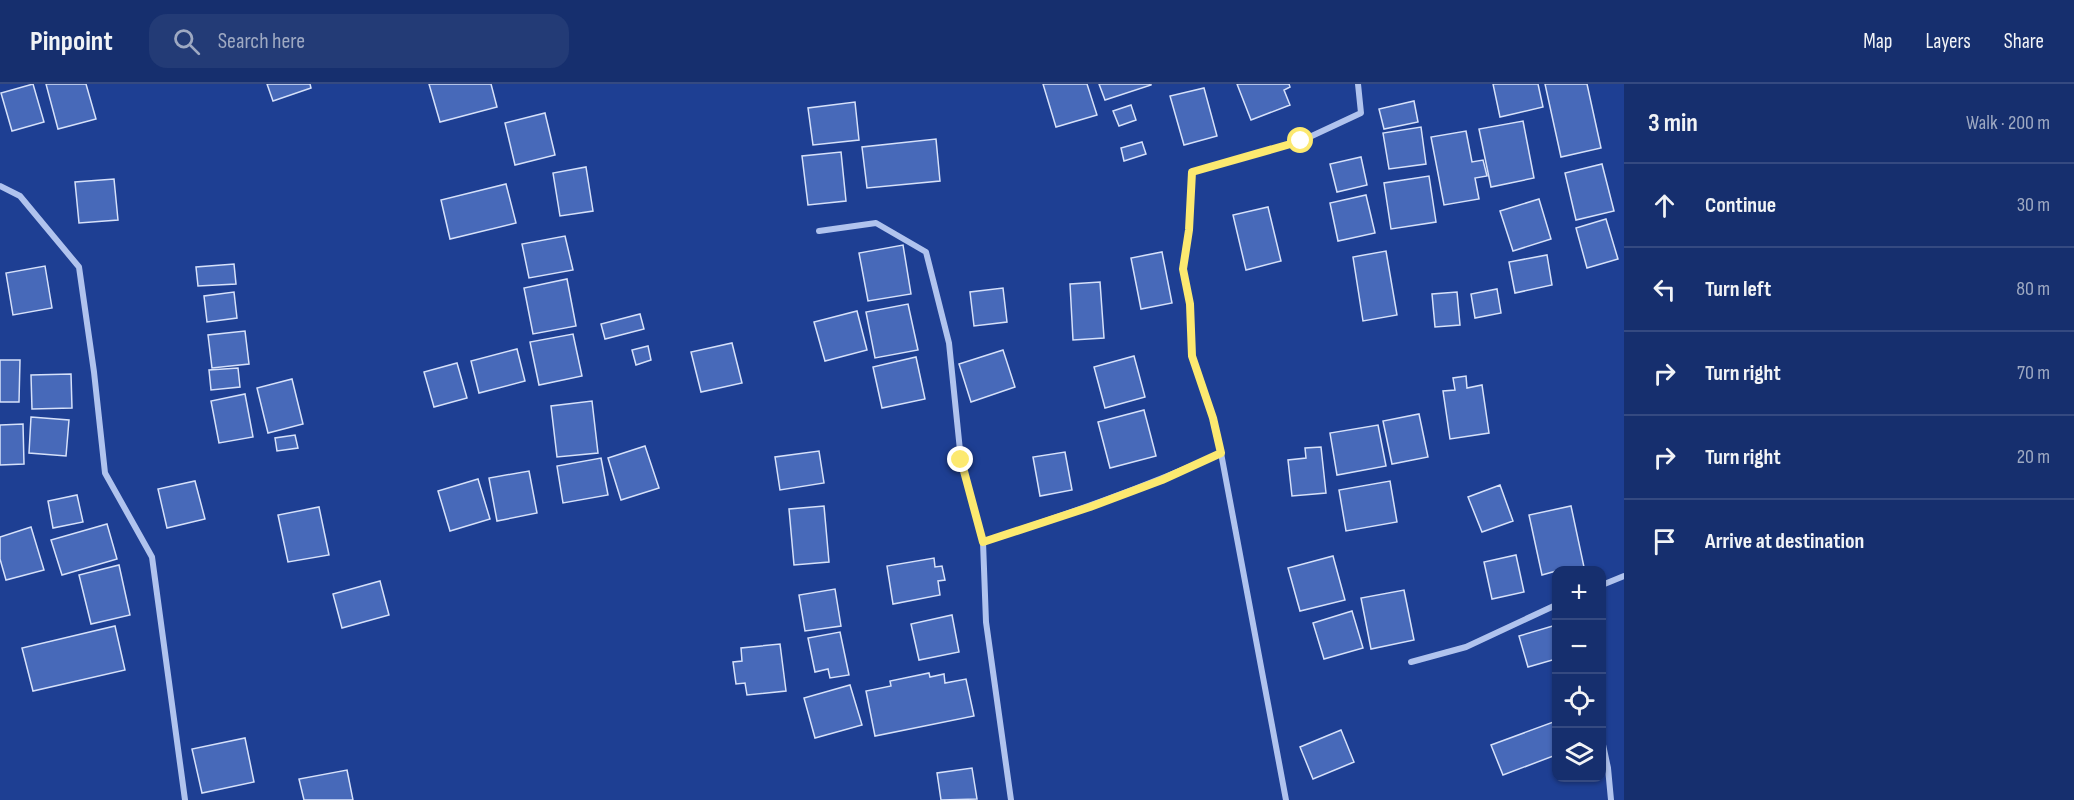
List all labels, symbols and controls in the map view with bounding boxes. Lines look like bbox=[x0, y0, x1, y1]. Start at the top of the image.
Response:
search box bbox=[149, 14, 569, 68]
text: Pinpoint bbox=[30, 25, 113, 58]
icon: search bbox=[170, 25, 203, 58]
text: Search here bbox=[218, 28, 305, 55]
text: Map bbox=[1863, 29, 1892, 54]
text: Layers bbox=[1925, 29, 1971, 54]
text: Share bbox=[2004, 29, 2044, 54]
text: 3 min bbox=[1648, 108, 1698, 139]
text: Walk · 200 m bbox=[1966, 111, 2050, 135]
route start bbox=[1287, 127, 1313, 153]
icon: ahead bbox=[1648, 189, 1681, 222]
text: Continue bbox=[1705, 192, 1776, 219]
text: 30 m bbox=[2017, 193, 2050, 217]
icon: left bbox=[1648, 273, 1681, 306]
text: Turn left bbox=[1705, 276, 1771, 303]
text: 80 m bbox=[2016, 277, 2050, 301]
icon: right bbox=[1648, 357, 1681, 390]
text: Turn right bbox=[1705, 360, 1781, 387]
text: 70 m bbox=[2017, 361, 2050, 385]
icon: right bbox=[1648, 441, 1681, 474]
text: Turn right bbox=[1705, 444, 1781, 471]
text: 20 m bbox=[2017, 445, 2050, 469]
route end bbox=[947, 446, 973, 472]
icon: arrive bbox=[1648, 525, 1681, 558]
text: Arrive at destination bbox=[1705, 528, 1864, 555]
map controls bbox=[1552, 566, 1606, 782]
button: + bbox=[1552, 566, 1606, 620]
button: − bbox=[1552, 620, 1606, 674]
button: locate bbox=[1552, 674, 1606, 728]
button: layers bbox=[1552, 728, 1606, 782]

